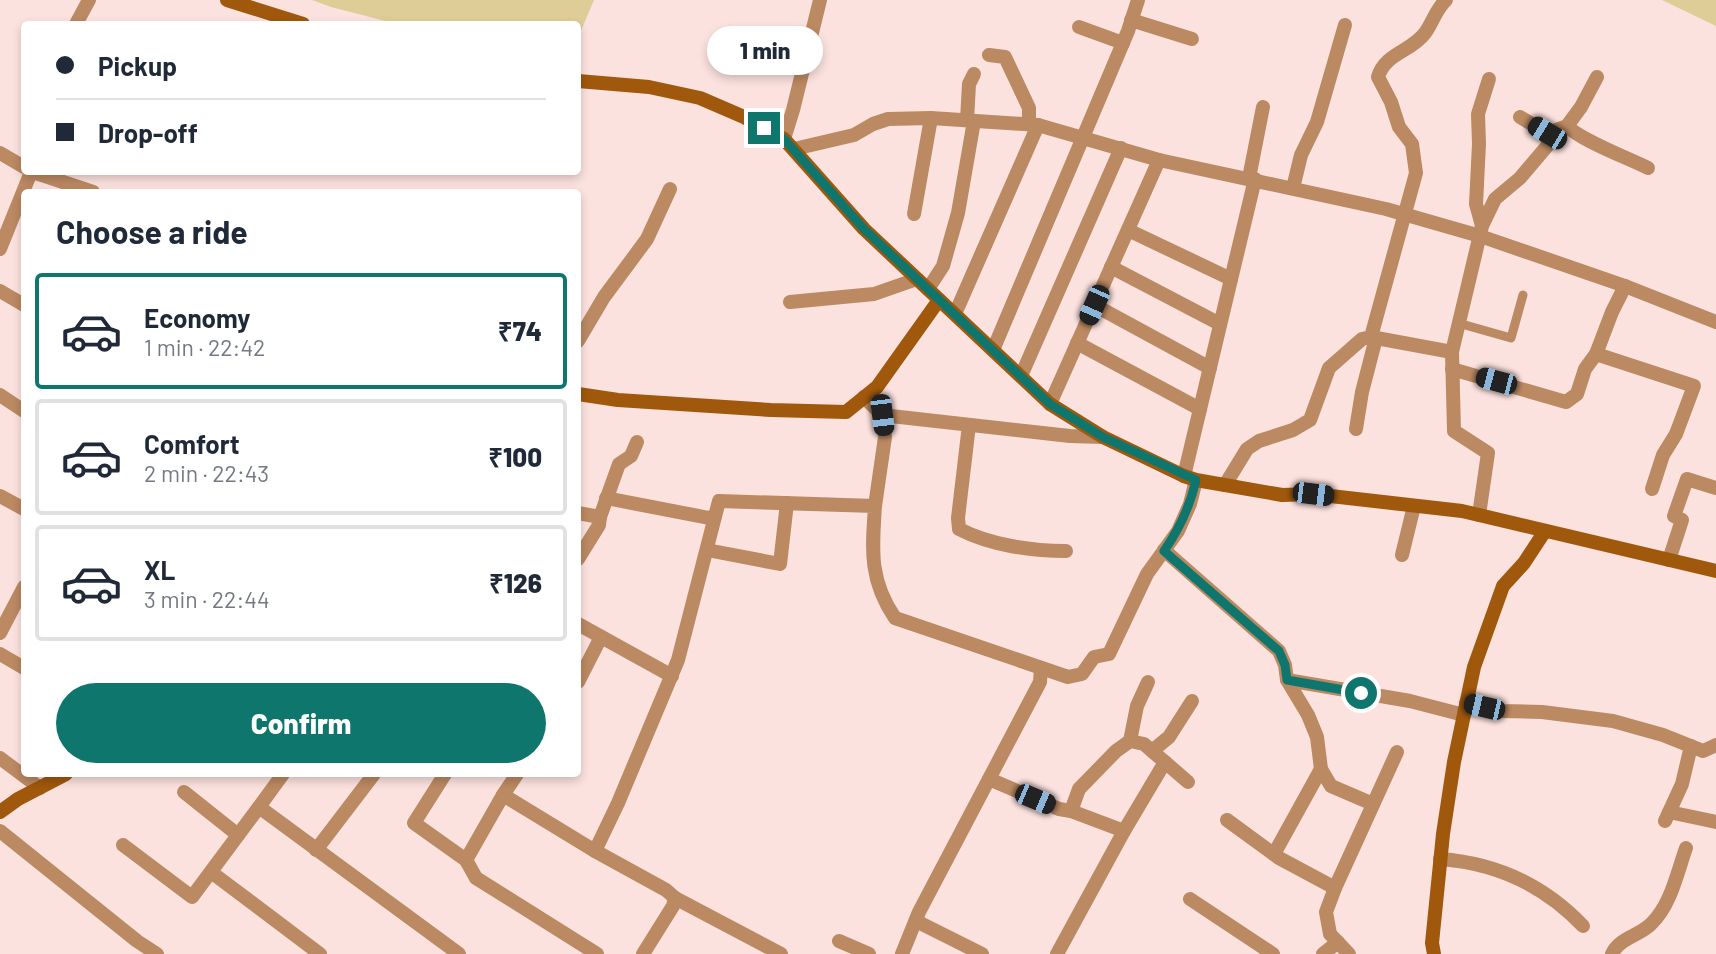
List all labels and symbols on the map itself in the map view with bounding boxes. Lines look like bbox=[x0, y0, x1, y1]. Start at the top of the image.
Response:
callout: 1 min bbox=[706, 26, 822, 76]
route end bbox=[748, 112, 780, 144]
car bbox=[1524, 113, 1571, 153]
car bbox=[1076, 282, 1113, 328]
car bbox=[1473, 365, 1520, 397]
car bbox=[870, 393, 895, 437]
car bbox=[1291, 481, 1336, 507]
route start bbox=[1345, 677, 1377, 709]
car bbox=[1462, 692, 1507, 722]
car bbox=[1012, 781, 1059, 817]

